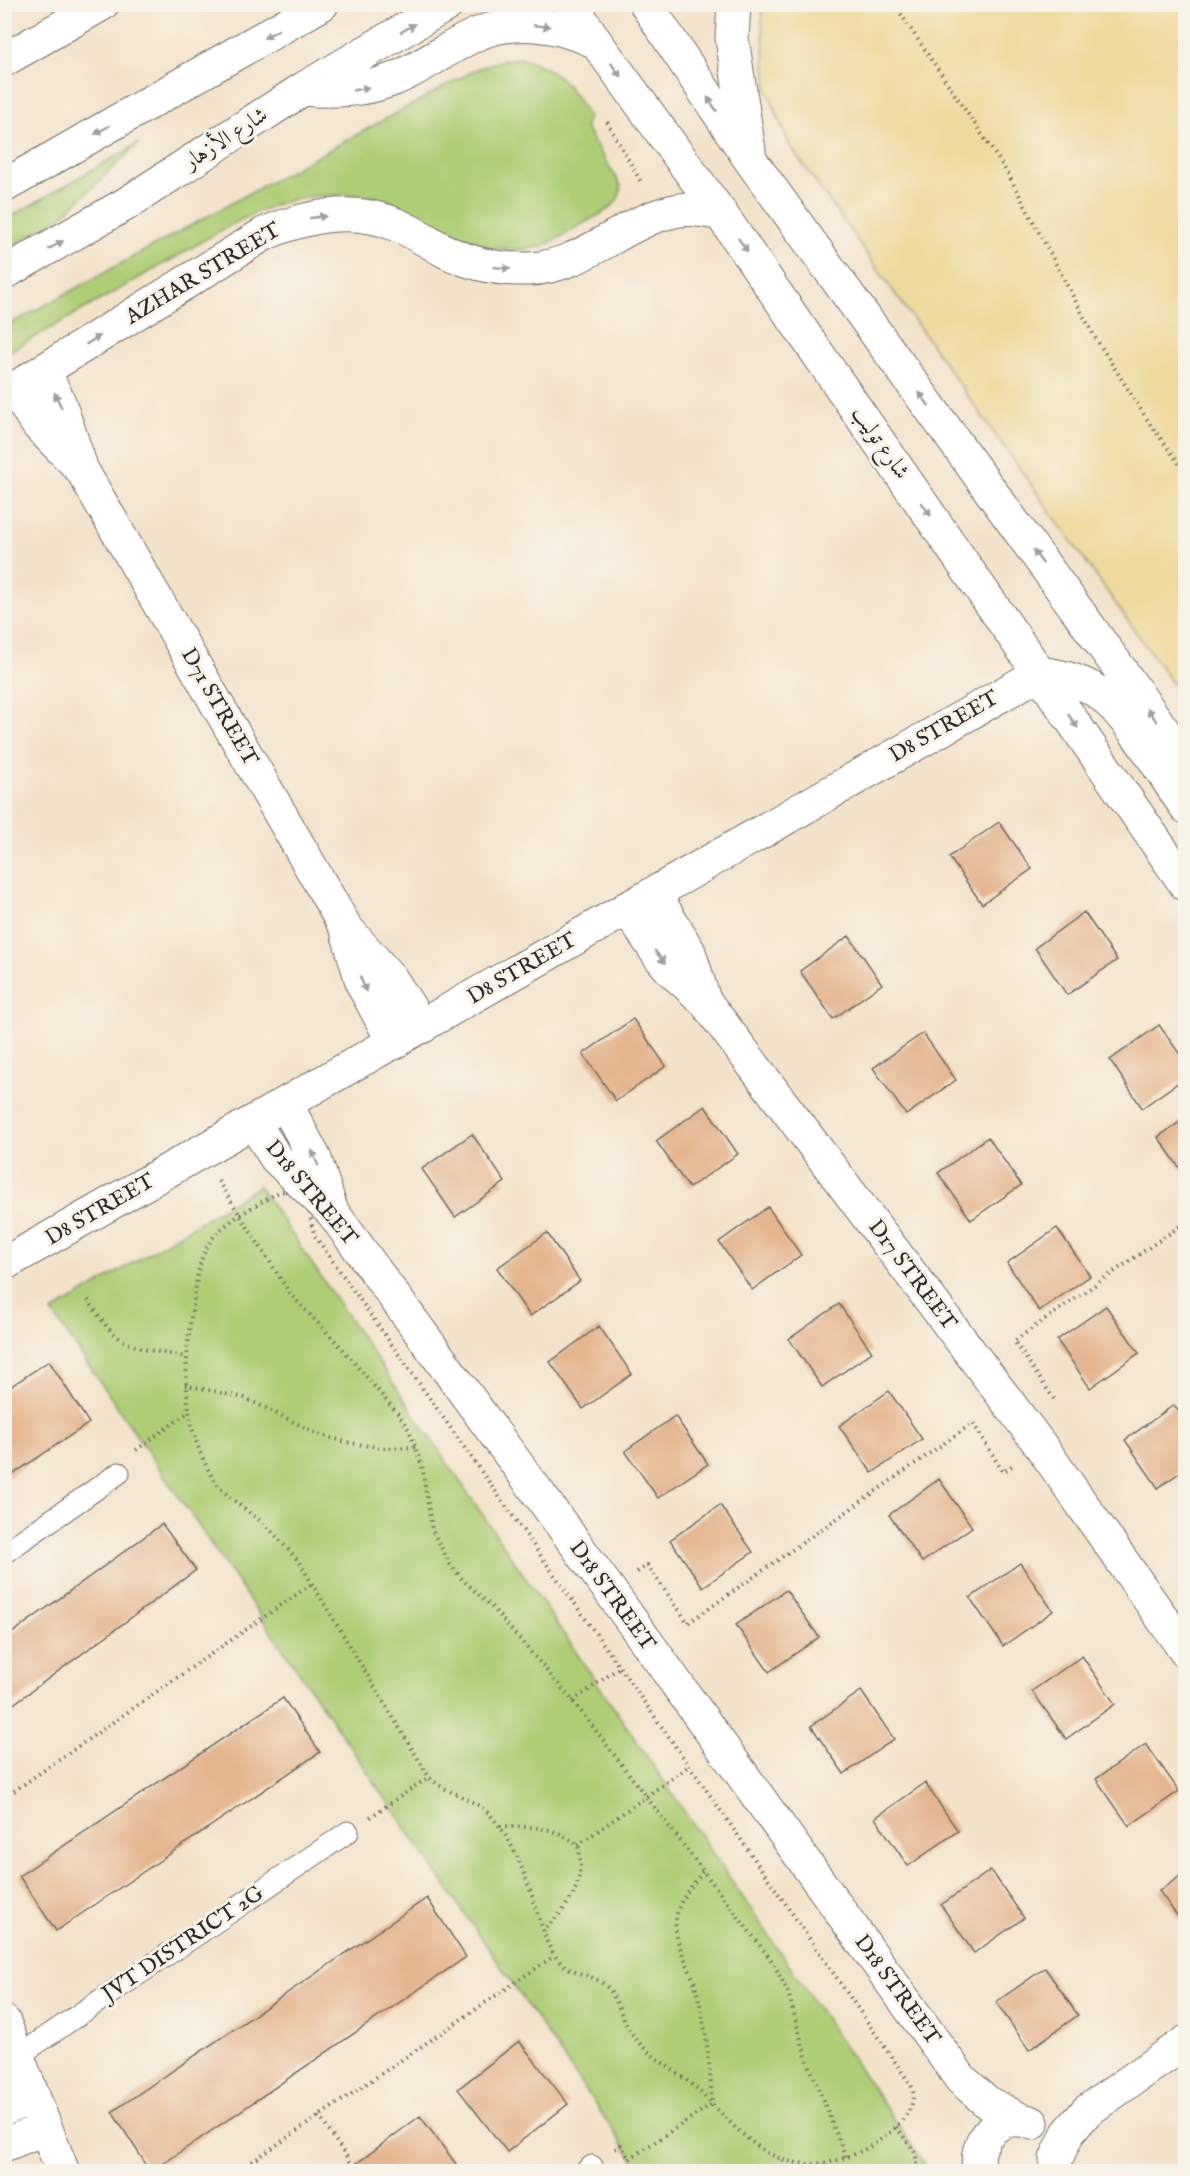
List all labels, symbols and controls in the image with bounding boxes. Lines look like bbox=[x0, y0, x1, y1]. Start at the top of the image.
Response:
one-way arrow bbox=[533, 21, 552, 30]
one-way arrow bbox=[400, 22, 416, 33]
one-way arrow bbox=[263, 28, 280, 38]
one-way arrow bbox=[610, 62, 622, 78]
one-way arrow bbox=[352, 84, 371, 93]
one-way arrow bbox=[707, 96, 718, 112]
street label: شارع الأزهار bbox=[175, 99, 275, 180]
one-way arrow bbox=[93, 125, 110, 135]
one-way arrow bbox=[309, 212, 328, 221]
street label: AZHAR STREET bbox=[120, 217, 286, 332]
one-way arrow bbox=[737, 237, 748, 253]
one-way arrow bbox=[47, 240, 64, 250]
one-way arrow bbox=[493, 263, 512, 273]
one-way arrow bbox=[85, 335, 101, 346]
one-way arrow bbox=[53, 391, 62, 408]
one-way arrow bbox=[918, 392, 930, 407]
street label: شارع توليب bbox=[842, 401, 915, 487]
one-way arrow bbox=[920, 500, 932, 516]
one-way arrow bbox=[1032, 549, 1044, 565]
street label: D71 STREET bbox=[174, 643, 264, 771]
street label: D8 STREET bbox=[884, 684, 1004, 770]
one-way arrow bbox=[1146, 708, 1158, 724]
one-way arrow bbox=[1067, 713, 1078, 729]
street label: D8 STREET bbox=[462, 926, 582, 1012]
one-way arrow bbox=[653, 949, 666, 964]
one-way arrow bbox=[358, 975, 368, 993]
street label: D18 STREET bbox=[259, 1134, 363, 1252]
one-way arrow bbox=[310, 1149, 319, 1167]
street label: D8 STREET bbox=[40, 1167, 160, 1253]
street label: D17 STREET bbox=[861, 1214, 963, 1336]
street label: D18 STREET bbox=[563, 1535, 661, 1657]
street label: JVT DISTRICT 2G bbox=[94, 1879, 270, 2010]
street label: D18 STREET bbox=[848, 1929, 946, 2051]

